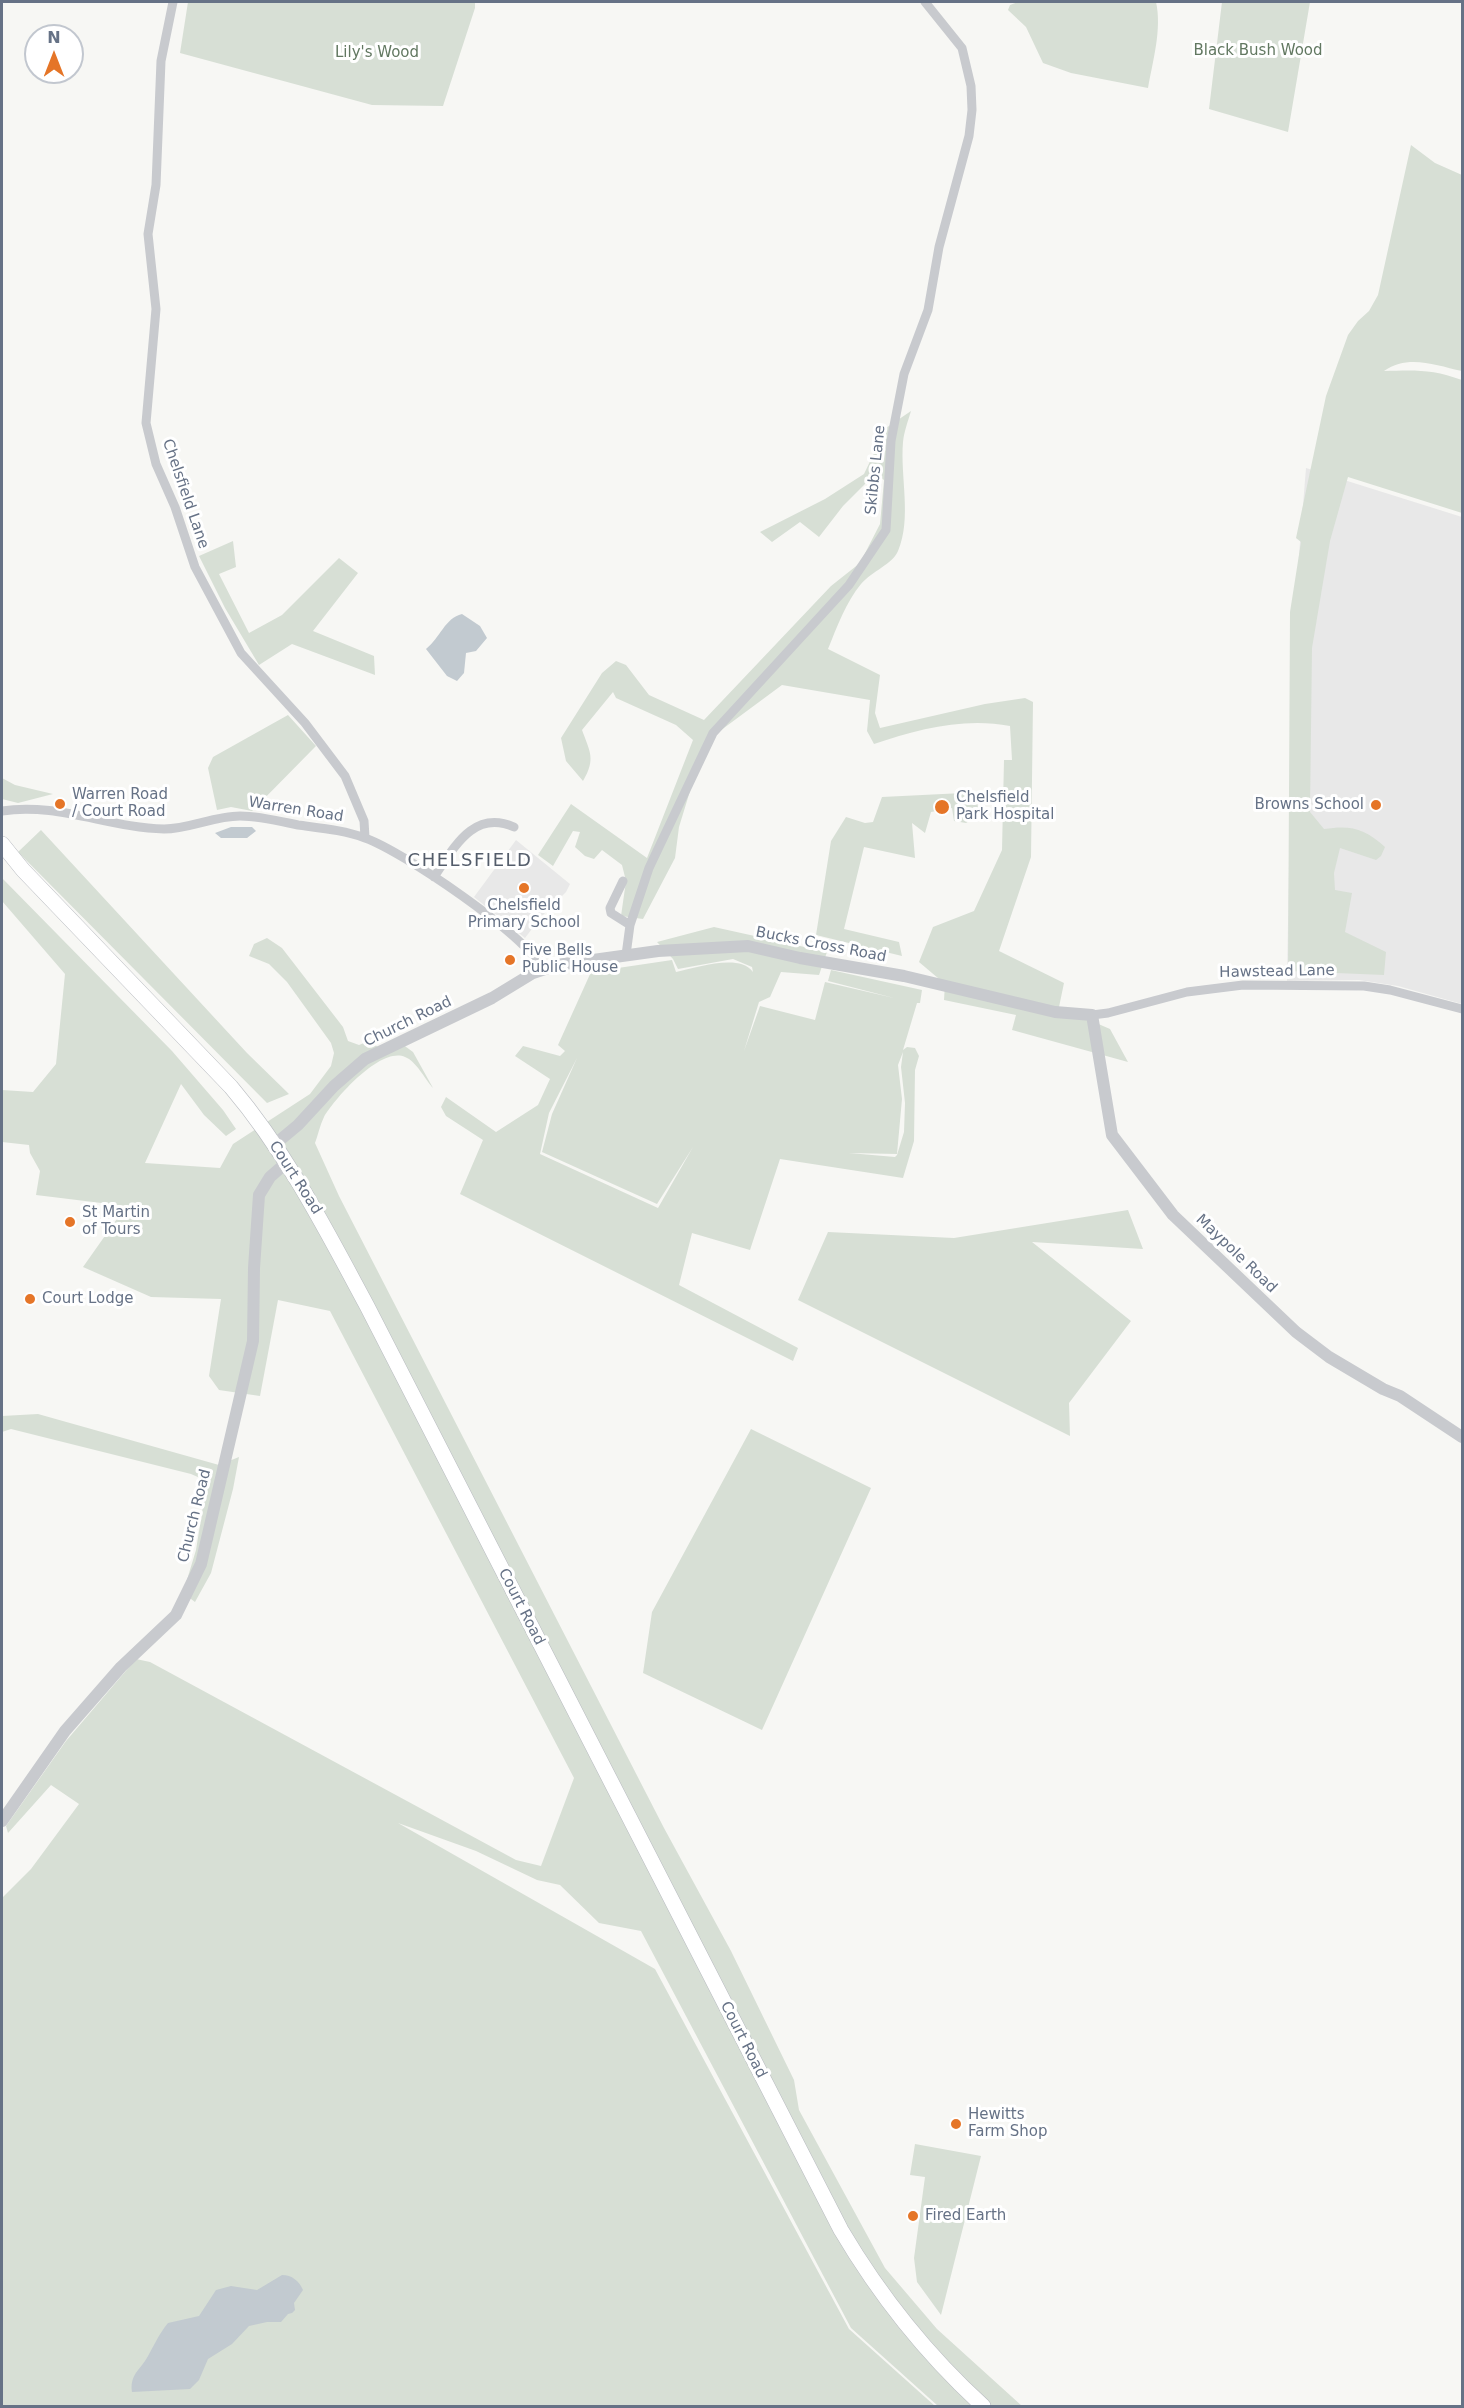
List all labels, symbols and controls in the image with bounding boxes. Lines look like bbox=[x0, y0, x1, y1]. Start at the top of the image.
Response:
north arrow bbox=[24, 24, 84, 84]
text: N bbox=[47, 28, 61, 47]
park label: Black Bush Wood bbox=[1193, 42, 1323, 60]
park label: Lily's Wood bbox=[335, 44, 419, 62]
street label: Skibbs Lane bbox=[862, 424, 890, 516]
street label: Chelsfield Lane bbox=[158, 437, 212, 551]
place label: Warren Road / Court Road bbox=[72, 786, 168, 821]
place label: Chelsfield Park Hospital bbox=[956, 789, 1054, 824]
street label: Warren Road bbox=[247, 794, 345, 826]
place label: Browns School bbox=[1255, 796, 1364, 814]
marker: Warren Road / Court Road bbox=[53, 797, 67, 811]
marker: Chelsfield Park Hospital bbox=[933, 798, 951, 816]
marker: Browns School bbox=[1369, 798, 1383, 812]
district label: CHELSFIELD bbox=[408, 850, 532, 872]
marker: Chelsfield Primary School bbox=[517, 881, 531, 895]
place label: Chelsfield Primary School bbox=[468, 897, 580, 932]
street label: Bucks Cross Road bbox=[754, 923, 888, 967]
place label: Five Bells Public House bbox=[522, 942, 618, 977]
marker: Five Bells Public House bbox=[503, 953, 517, 967]
street label: Hawstead Lane bbox=[1219, 962, 1335, 982]
street label: Church Road bbox=[361, 993, 455, 1051]
street label: Court Road bbox=[265, 1138, 325, 1218]
place label: St Martin of Tours bbox=[82, 1204, 150, 1239]
street label: Maypole Road bbox=[1192, 1211, 1280, 1297]
marker: St Martin of Tours bbox=[63, 1215, 77, 1229]
place label: Court Lodge bbox=[42, 1290, 134, 1308]
marker: Court Lodge bbox=[23, 1292, 37, 1306]
street label: Church Road bbox=[175, 1467, 215, 1565]
street label: Court Road bbox=[494, 1566, 548, 1648]
street label: Court Road bbox=[716, 1999, 770, 2081]
place label: Hewitts Farm Shop bbox=[968, 2106, 1047, 2141]
marker: Hewitts Farm Shop bbox=[949, 2117, 963, 2131]
place label: Fired Earth bbox=[925, 2207, 1006, 2225]
marker: Fired Earth bbox=[906, 2209, 920, 2223]

